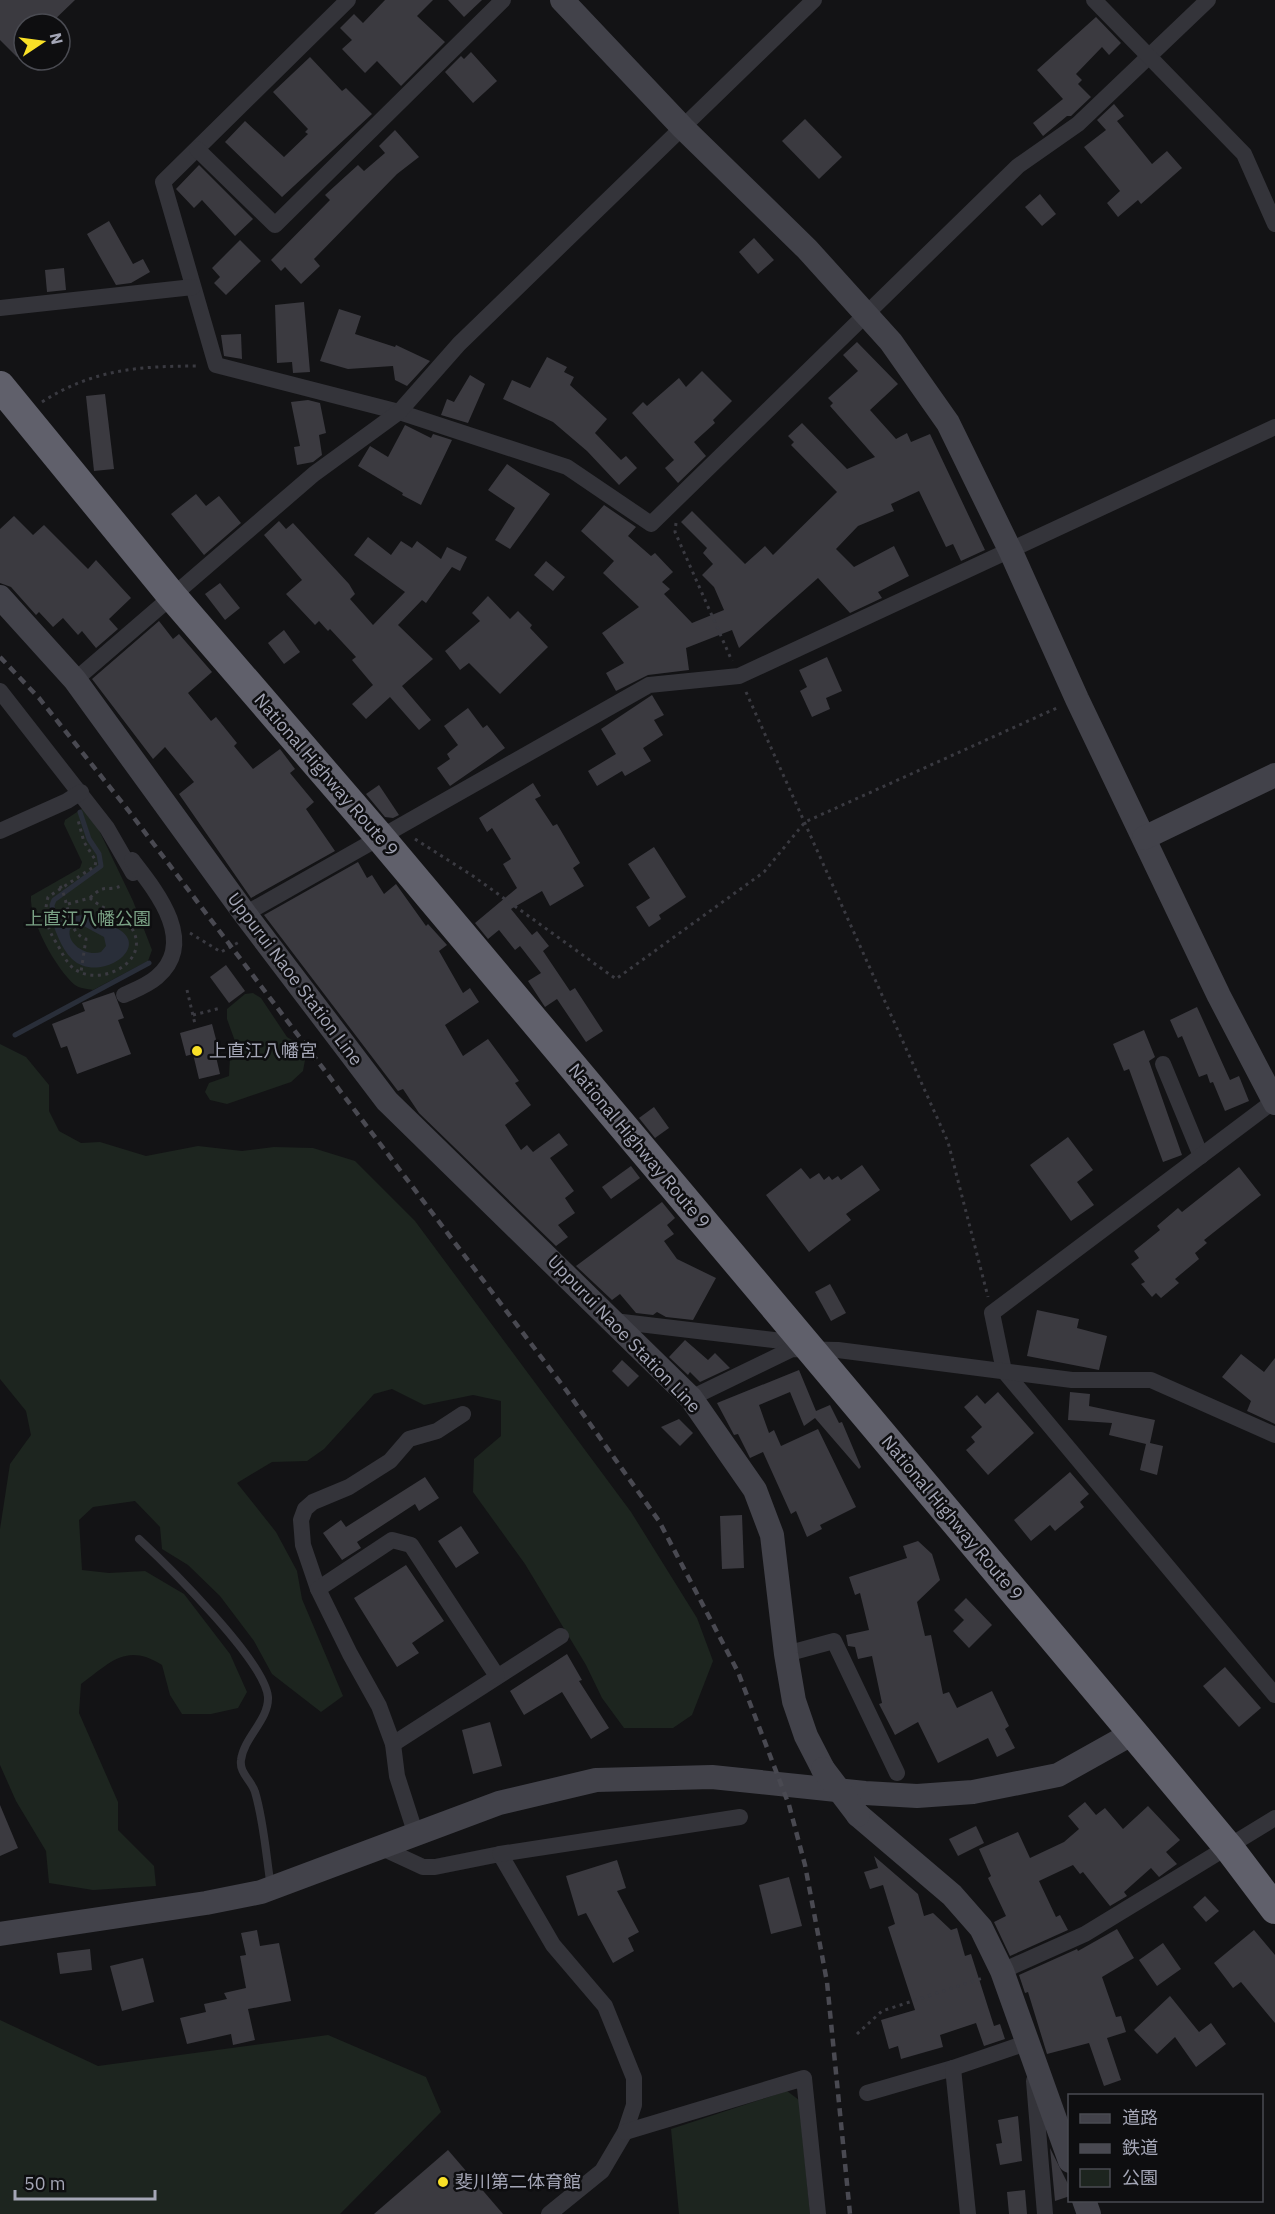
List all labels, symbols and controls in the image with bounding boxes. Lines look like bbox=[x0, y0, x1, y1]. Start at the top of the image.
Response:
north arrow bbox=[12, 12, 72, 72]
text: N bbox=[46, 31, 68, 47]
street label: National Highway Route 9 bbox=[249, 689, 403, 861]
street label: Uppurui Naoe Station Line bbox=[223, 888, 368, 1070]
park label: 上直江八幡公園 bbox=[25, 907, 151, 930]
place label: 上直江八幡宮 bbox=[209, 1039, 317, 1062]
marker: 上直江八幡宮 bbox=[190, 1044, 204, 1058]
street label: National Highway Route 9 bbox=[564, 1059, 715, 1233]
street label: Uppurui Naoe Station Line bbox=[543, 1250, 706, 1418]
street label: National Highway Route 9 bbox=[877, 1431, 1028, 1605]
legend bbox=[1068, 2094, 1263, 2202]
text: 道路 bbox=[1122, 2106, 1158, 2129]
text: 鉄道 bbox=[1122, 2136, 1158, 2159]
scale bar bbox=[15, 2163, 154, 2201]
text: 公園 bbox=[1122, 2166, 1158, 2189]
place label: 斐川第二体育館 bbox=[455, 2170, 581, 2193]
text: 50 m bbox=[24, 2172, 66, 2195]
marker: 斐川第二体育館 bbox=[436, 2175, 450, 2189]

